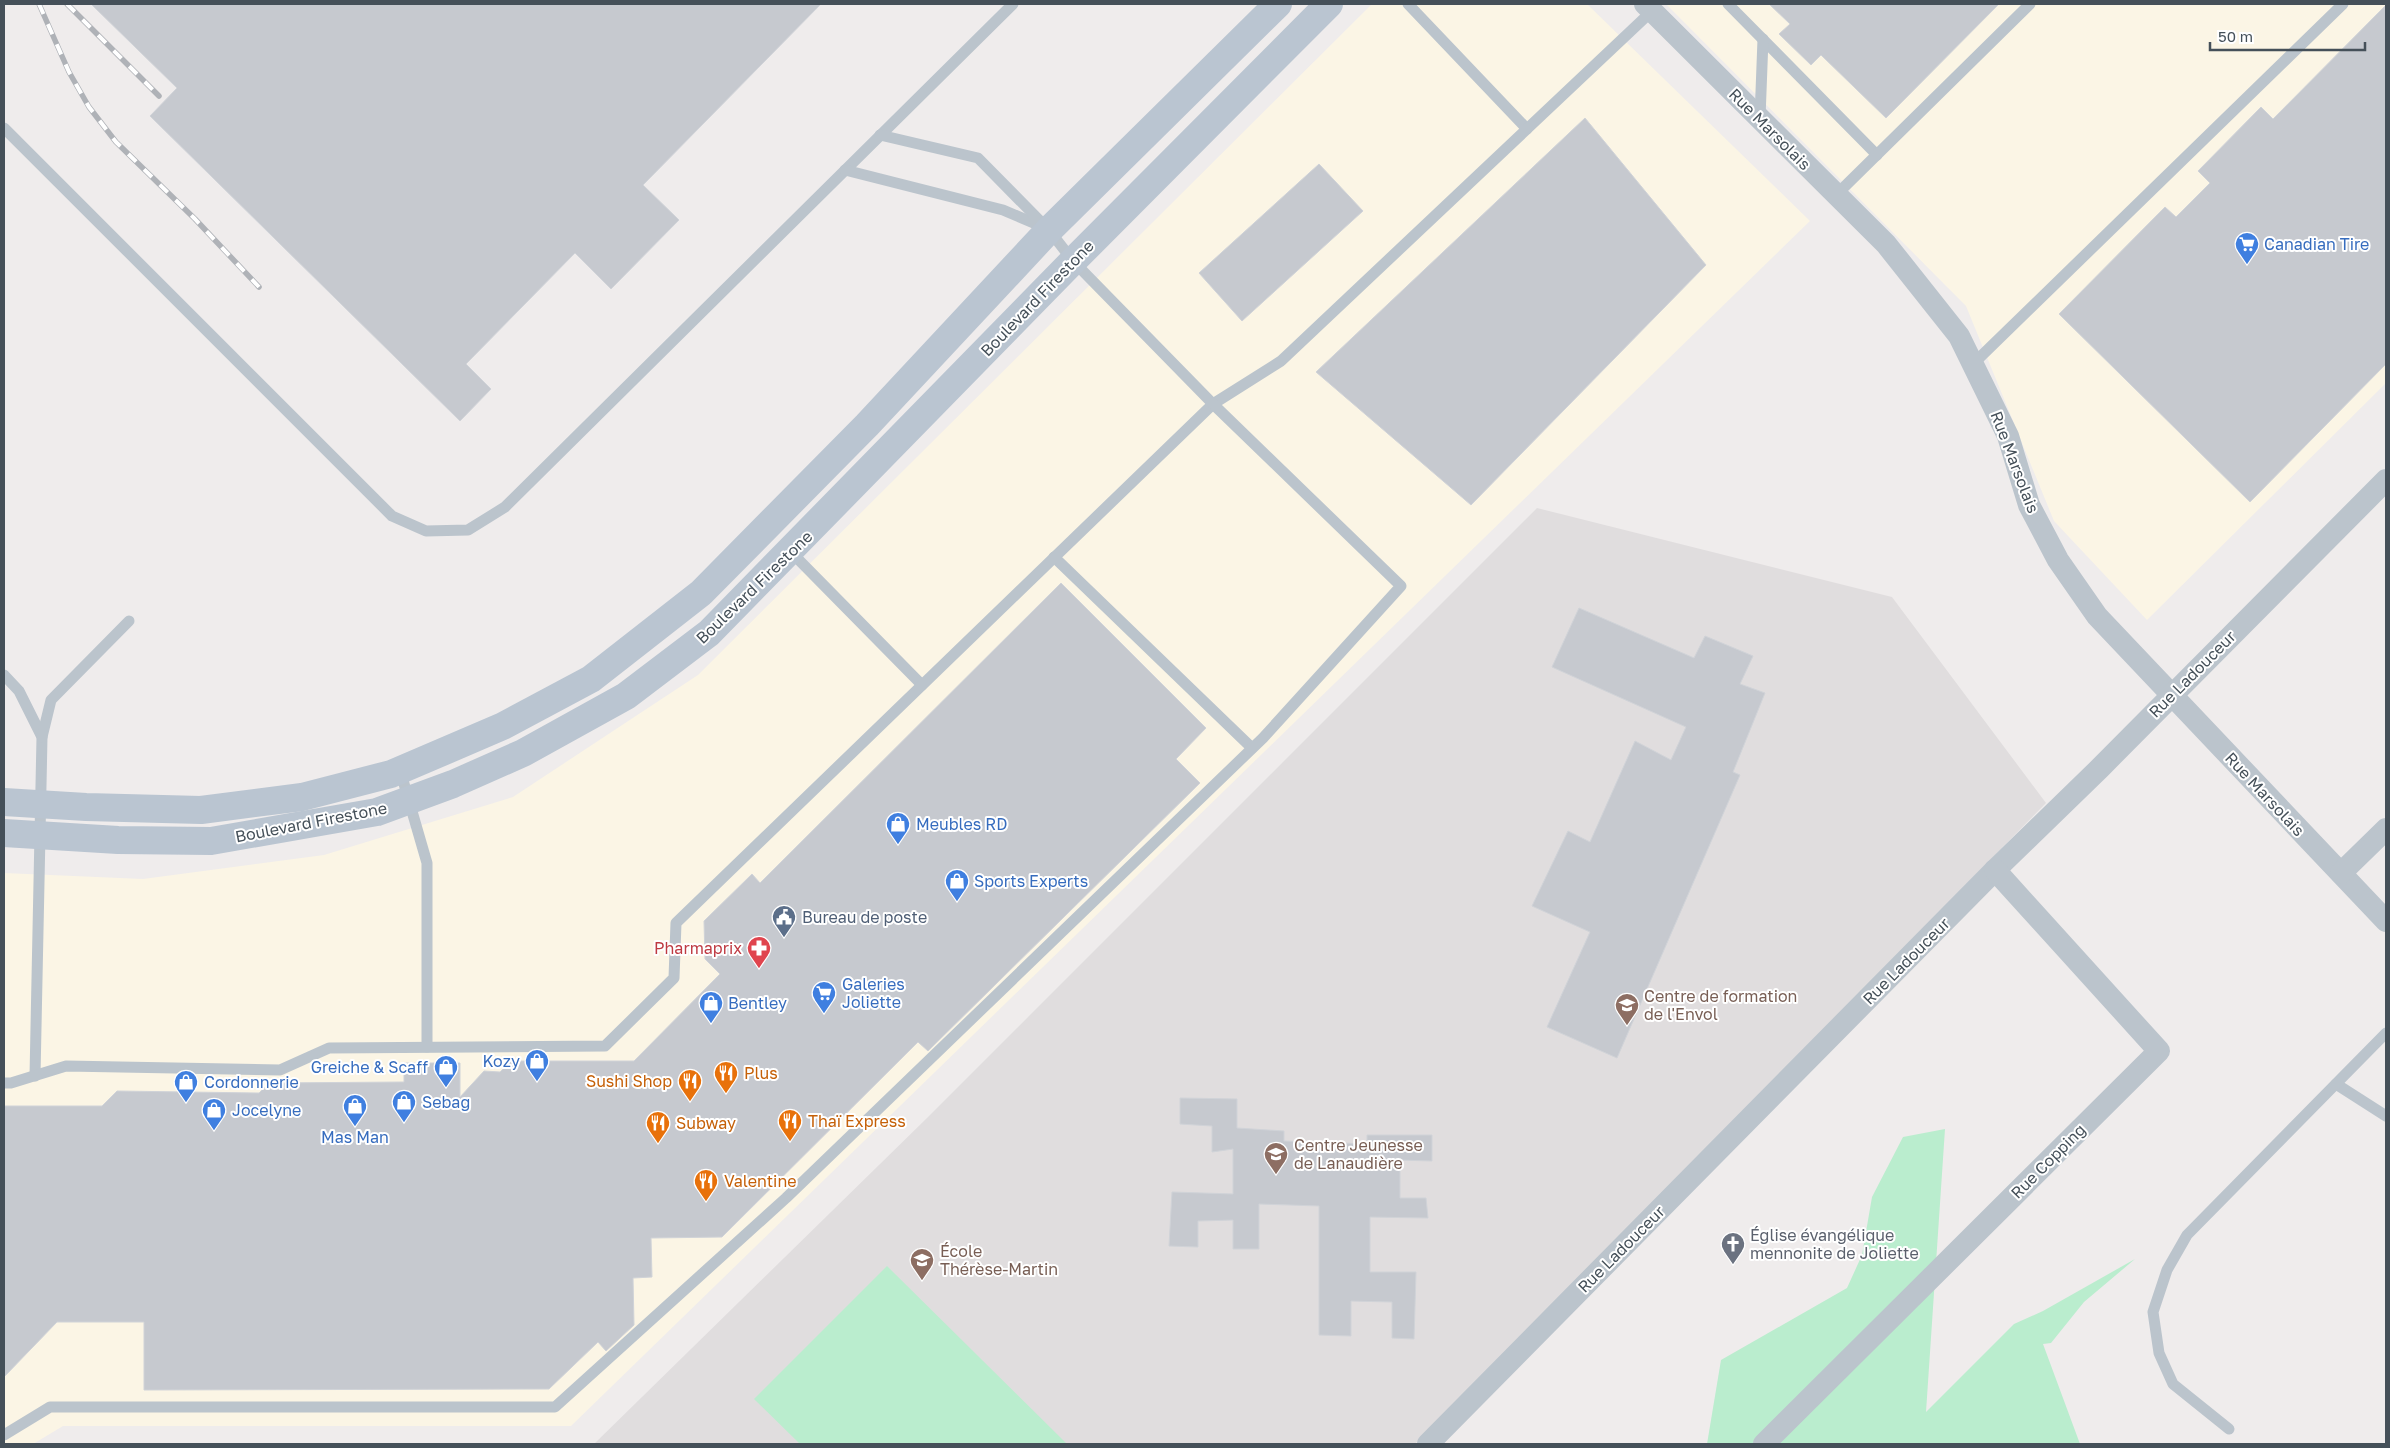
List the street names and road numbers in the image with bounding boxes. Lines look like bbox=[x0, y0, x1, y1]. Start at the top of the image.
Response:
street label: Rue Marsolais bbox=[1725, 84, 1815, 174]
street label: Boulevard Firestone bbox=[976, 236, 1098, 360]
street label: Rue Marsolais bbox=[1986, 408, 2044, 516]
street label: Boulevard Firestone bbox=[692, 526, 816, 648]
street label: Rue Ladouceur bbox=[2144, 626, 2240, 722]
street label: Rue Marsolais bbox=[2221, 748, 2309, 840]
street label: Boulevard Firestone bbox=[233, 797, 389, 847]
street label: Rue Ladouceur bbox=[1858, 913, 1954, 1009]
street label: Rue Copping bbox=[2006, 1119, 2090, 1203]
street label: Rue Ladouceur bbox=[1573, 1201, 1669, 1297]

